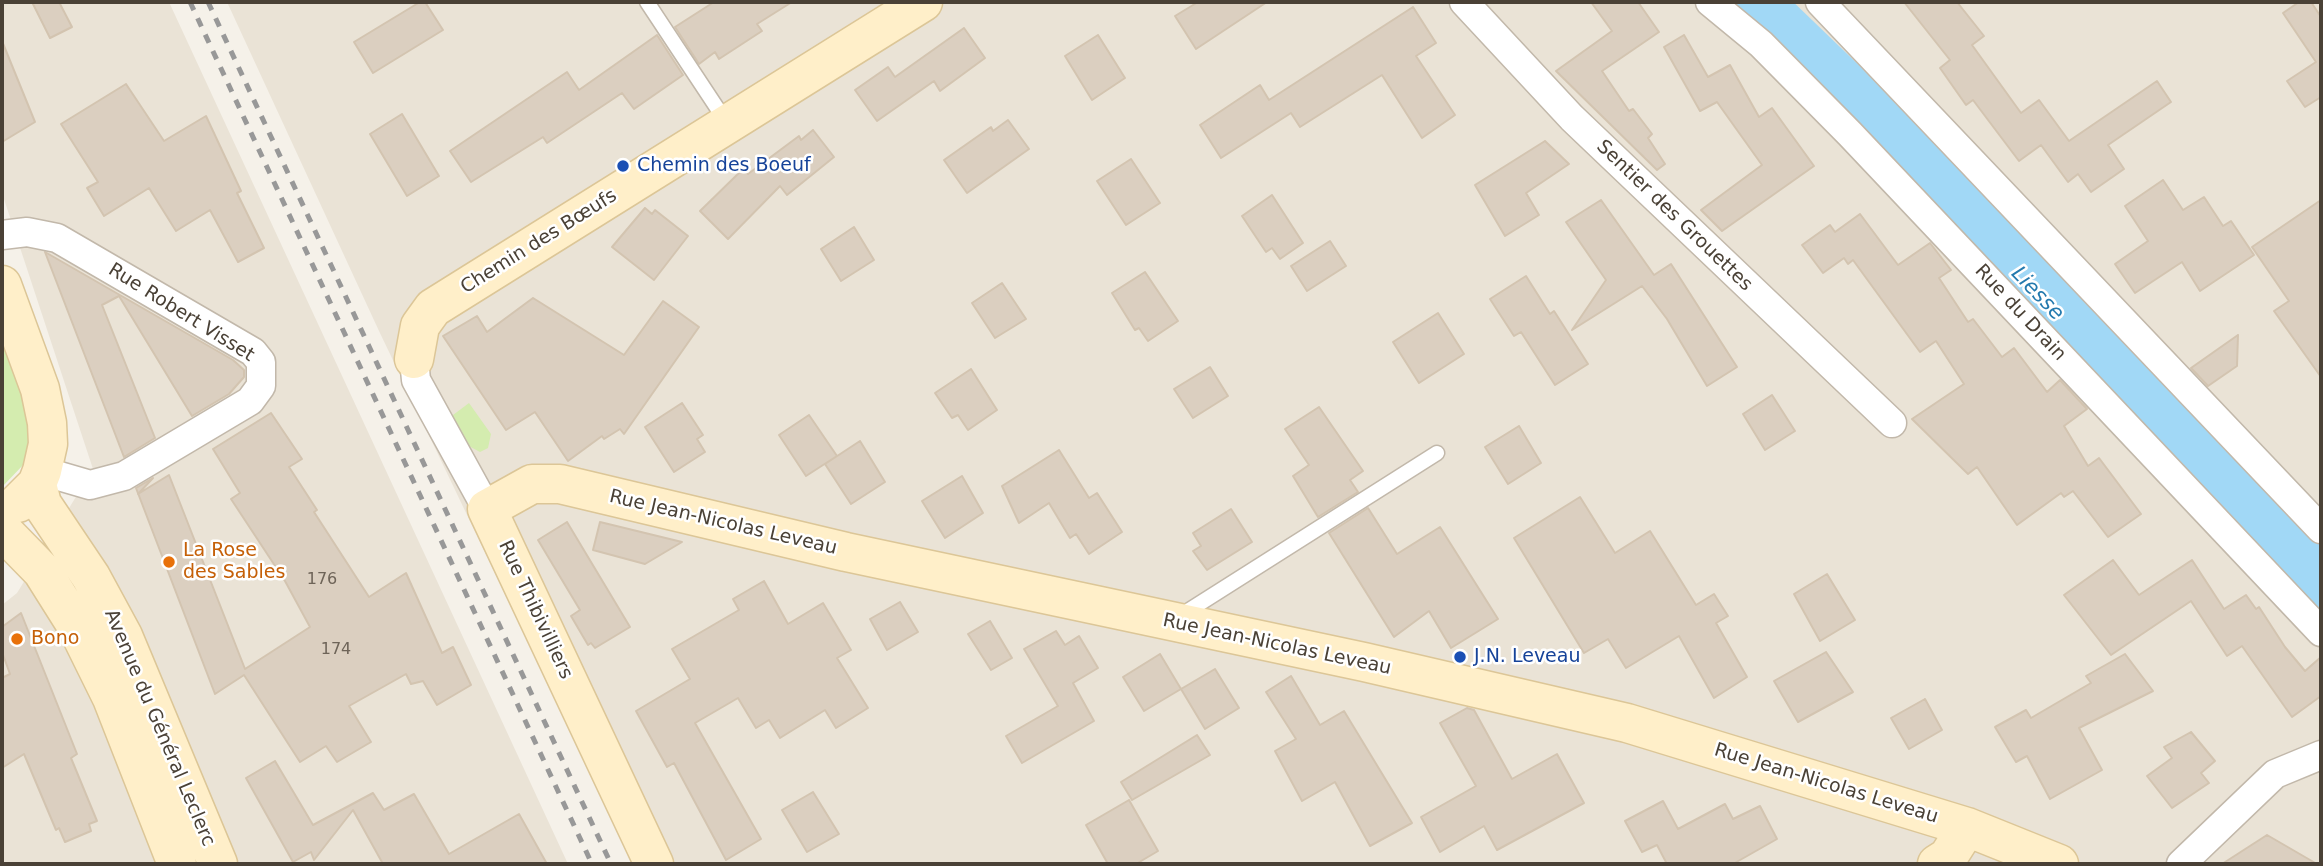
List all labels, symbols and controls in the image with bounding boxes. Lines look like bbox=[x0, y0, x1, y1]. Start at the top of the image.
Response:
street label: Sentier des Grouettes bbox=[1591, 136, 1757, 296]
place label: Chemin des Boeuf bbox=[637, 155, 811, 177]
marker: Chemin des Boeuf bbox=[615, 158, 631, 174]
street label: Chemin des Bœufs bbox=[457, 185, 621, 299]
street label: Rue Robert Visset bbox=[104, 259, 258, 367]
street label: Rue du Drain bbox=[1969, 260, 2071, 366]
water label: Liesse bbox=[2005, 262, 2069, 326]
street label: Rue Jean-Nicolas Leveau bbox=[607, 486, 839, 560]
street label: Rue Thibivilliers bbox=[493, 537, 577, 683]
place label: La Rose des Sables bbox=[183, 540, 285, 584]
marker: La Rose des Sables bbox=[161, 554, 177, 570]
house number: 176 bbox=[307, 570, 337, 590]
street label: Avenue du Général Leclerc bbox=[99, 606, 219, 850]
street label: Rue Jean-Nicolas Leveau bbox=[1161, 610, 1393, 680]
place label: Bono bbox=[31, 628, 79, 650]
marker: Bono bbox=[9, 631, 25, 647]
house number: 174 bbox=[321, 640, 351, 660]
place label: J.N. Leveau bbox=[1474, 646, 1580, 668]
marker: J.N. Leveau bbox=[1452, 649, 1468, 665]
street label: Rue Jean-Nicolas Leveau bbox=[1711, 739, 1941, 829]

